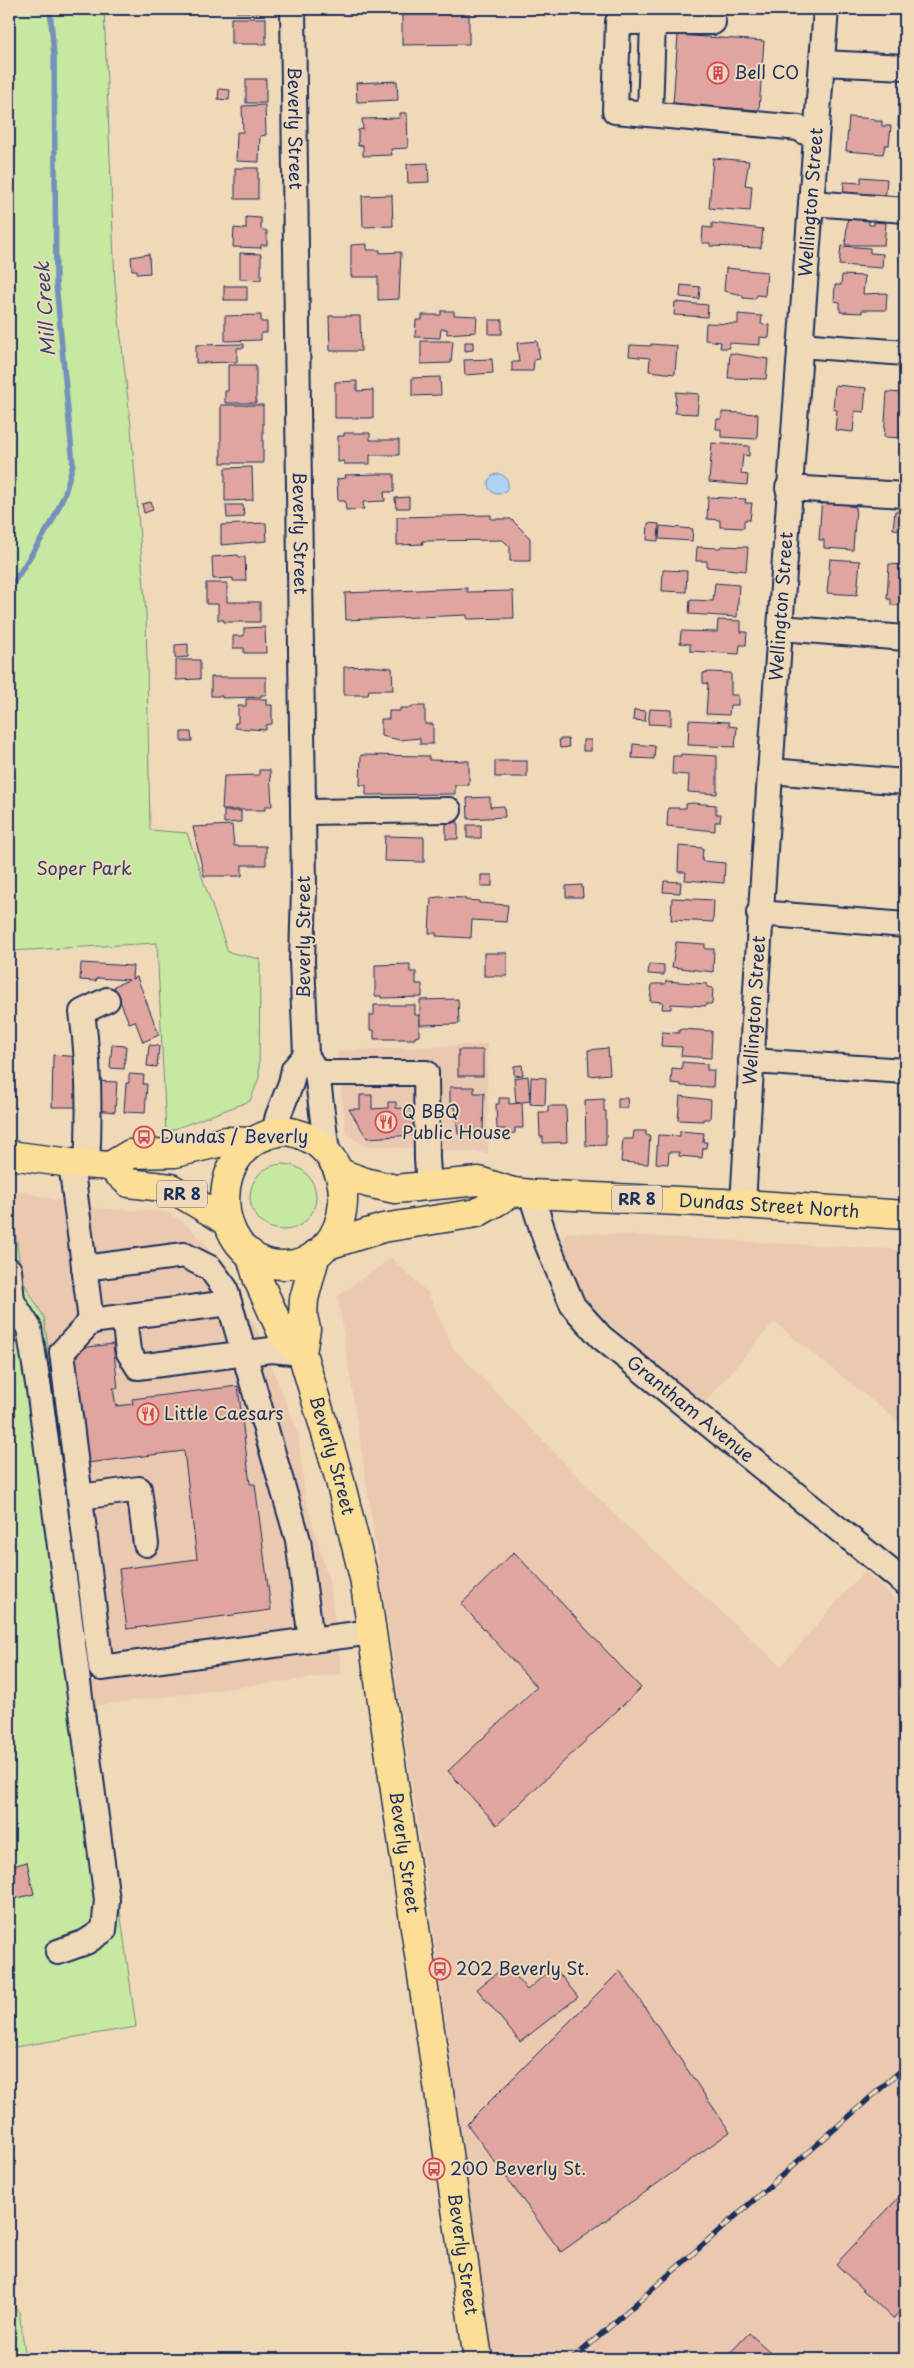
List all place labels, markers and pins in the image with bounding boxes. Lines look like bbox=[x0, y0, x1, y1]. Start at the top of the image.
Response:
place label: Bell CO bbox=[734, 58, 799, 85]
building icon: Bell CO bbox=[706, 61, 730, 85]
place label: Q BBQ Public House bbox=[402, 1097, 511, 1145]
restaurant icon: Q BBQ Public House bbox=[374, 1110, 398, 1134]
place label: Dundas / Beverly bbox=[160, 1122, 308, 1149]
bus stop icon: Dundas / Beverly bbox=[132, 1125, 156, 1149]
place label: Little Caesars bbox=[164, 1399, 284, 1426]
restaurant icon: Little Caesars bbox=[136, 1402, 160, 1426]
place label: 202 Beverly St. bbox=[456, 1954, 590, 1981]
bus stop icon: 202 Beverly St. bbox=[428, 1957, 452, 1981]
place label: 200 Beverly St. bbox=[450, 2154, 586, 2181]
bus stop icon: 200 Beverly St. bbox=[422, 2157, 446, 2181]

